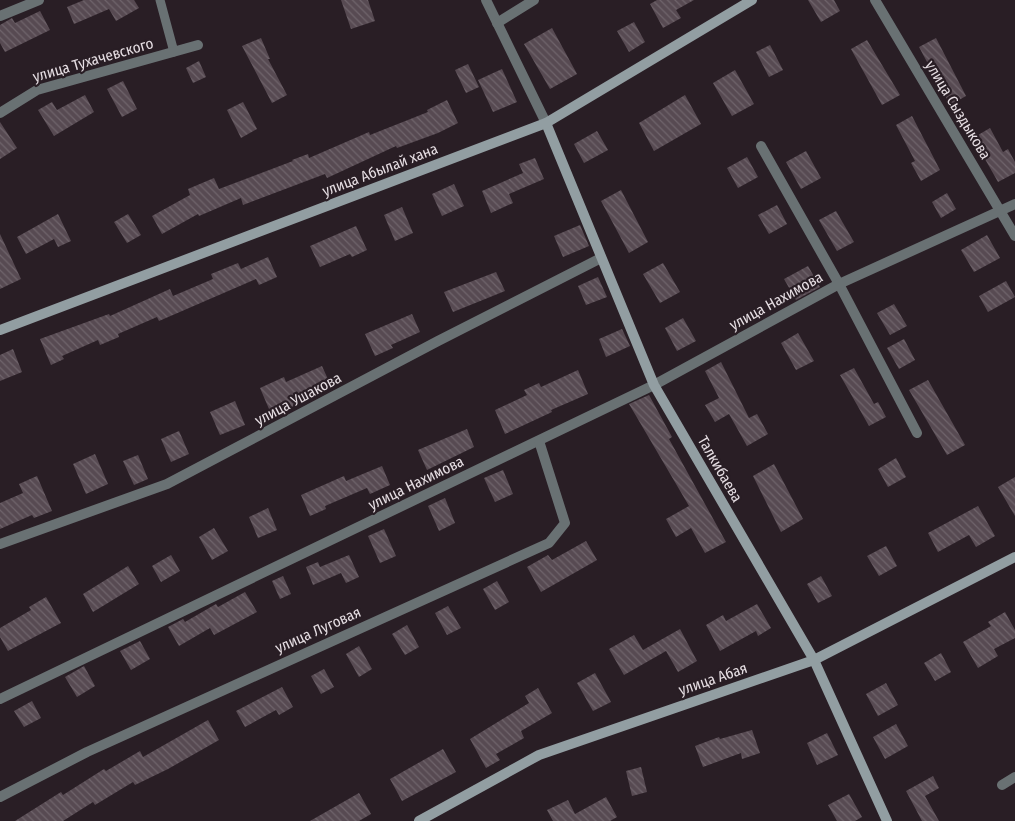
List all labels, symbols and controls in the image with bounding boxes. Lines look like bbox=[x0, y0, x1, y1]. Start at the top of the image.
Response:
street label: улица Тухачевского bbox=[31, 34, 156, 86]
street label: улица Сыздыкова bbox=[921, 57, 995, 163]
street label: улица Абылай хана bbox=[320, 140, 440, 200]
street label: улица Нахимова bbox=[726, 268, 826, 334]
street label: улица Ушакова bbox=[252, 369, 344, 429]
street label: Талкибаева bbox=[694, 433, 746, 505]
street label: улица Нахимова bbox=[365, 452, 467, 514]
street label: улица Луговая bbox=[272, 603, 364, 657]
street label: улица Абая bbox=[676, 659, 750, 699]

